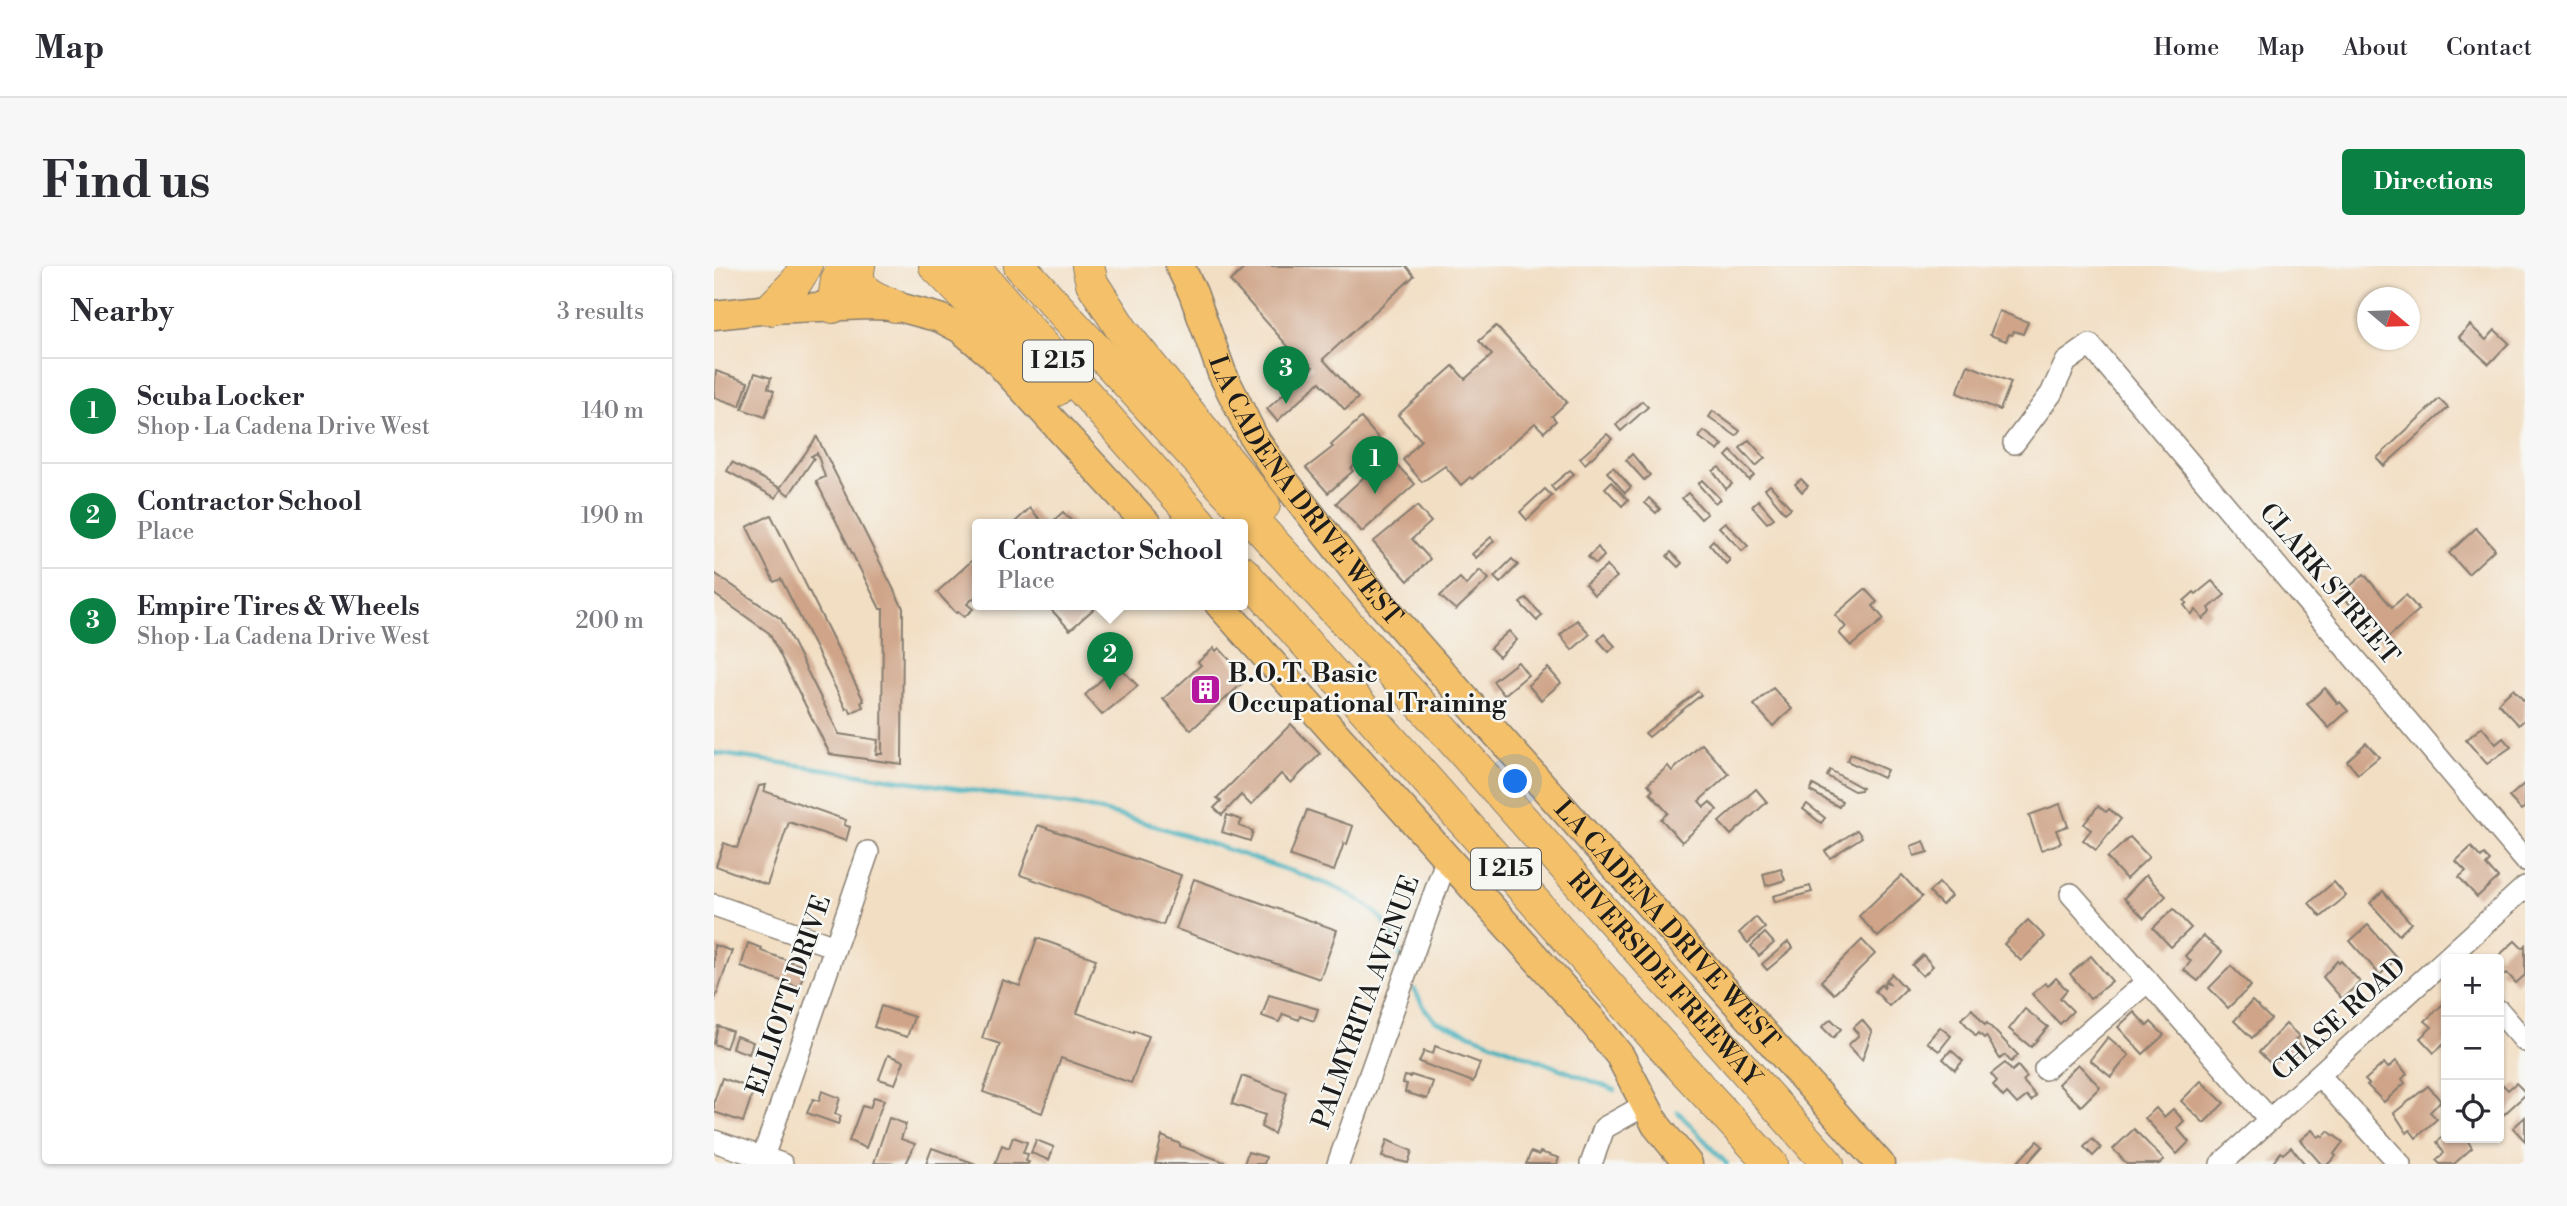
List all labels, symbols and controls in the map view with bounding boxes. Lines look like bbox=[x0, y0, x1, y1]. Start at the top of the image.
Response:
text: Map bbox=[35, 28, 104, 69]
text: Home bbox=[2154, 33, 2219, 63]
text: Map bbox=[2257, 33, 2305, 63]
text: About bbox=[2343, 33, 2408, 63]
text: Contact bbox=[2446, 33, 2532, 63]
button: Directions bbox=[2342, 149, 2525, 215]
text: Find us bbox=[42, 152, 211, 213]
north arrow bbox=[2357, 287, 2420, 350]
text: Nearby bbox=[70, 293, 174, 331]
text: 3 results bbox=[557, 298, 644, 326]
road number: I 215 bbox=[1023, 340, 1093, 382]
pin: 3 bbox=[1263, 346, 1309, 404]
street label: LA CADENA DRIVE WEST bbox=[1201, 351, 1409, 632]
text: Scuba Locker bbox=[137, 381, 305, 413]
text: 1 bbox=[87, 397, 99, 425]
text: 140 m bbox=[581, 397, 644, 425]
text: Shop · La Cadena Drive West bbox=[137, 413, 430, 441]
pin: 1 bbox=[1352, 436, 1398, 494]
text: Contractor School bbox=[137, 486, 362, 518]
street label: CLARK STREET bbox=[2252, 497, 2406, 671]
text: 2 bbox=[86, 502, 100, 530]
text: 190 m bbox=[581, 502, 644, 530]
text: Place bbox=[137, 518, 194, 546]
popup bbox=[972, 519, 1248, 610]
text: Contractor School bbox=[998, 535, 1222, 567]
text: Place bbox=[998, 567, 1055, 595]
text: Empire Tires & Wheels bbox=[137, 591, 420, 623]
text: 3 bbox=[86, 607, 100, 635]
text: 200 m bbox=[576, 607, 644, 635]
text: Shop · La Cadena Drive West bbox=[137, 623, 430, 651]
pin: 2 bbox=[1087, 632, 1133, 690]
place label: B.O.T. Basic Occupational Training bbox=[1228, 658, 1508, 720]
building icon: B.O.T. Basic Occupational Training bbox=[1188, 672, 1222, 706]
your location bbox=[1498, 764, 1532, 798]
street label: LA CADENA DRIVE WEST bbox=[1547, 793, 1786, 1056]
road number: I 215 bbox=[1471, 848, 1541, 890]
street label: RIVERSIDE FREEWAY bbox=[1561, 865, 1769, 1095]
street label: PALMYRITA AVENUE bbox=[1305, 871, 1427, 1133]
street label: ELLIOTT DRIVE bbox=[740, 891, 838, 1099]
street label: CHASE ROAD bbox=[2265, 950, 2413, 1088]
map controls bbox=[2441, 954, 2504, 1143]
button: + bbox=[2441, 954, 2504, 1017]
button: − bbox=[2441, 1017, 2504, 1080]
button: locate bbox=[2441, 1080, 2504, 1143]

